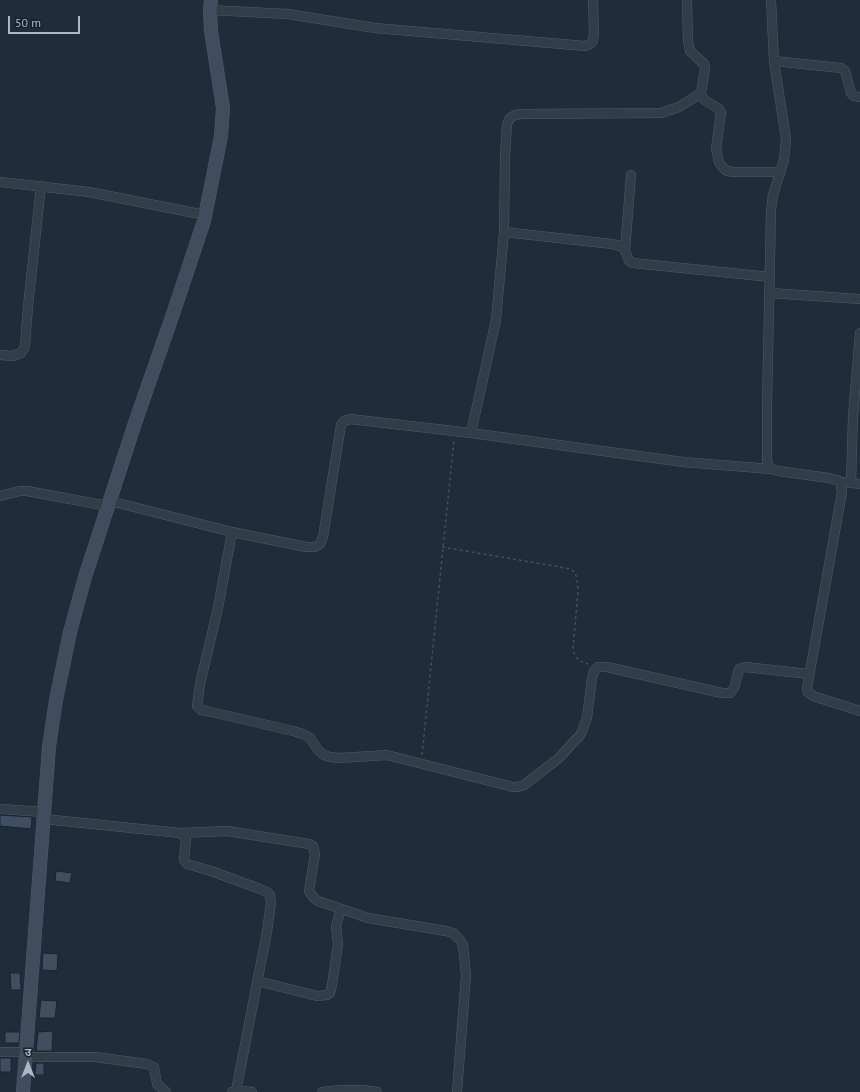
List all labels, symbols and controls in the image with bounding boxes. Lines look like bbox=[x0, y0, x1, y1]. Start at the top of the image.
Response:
scale bar bbox=[10, 8, 82, 34]
text: 50 m bbox=[15, 15, 41, 30]
north arrow bbox=[8, 1044, 48, 1084]
text: उ bbox=[25, 1045, 31, 1059]

